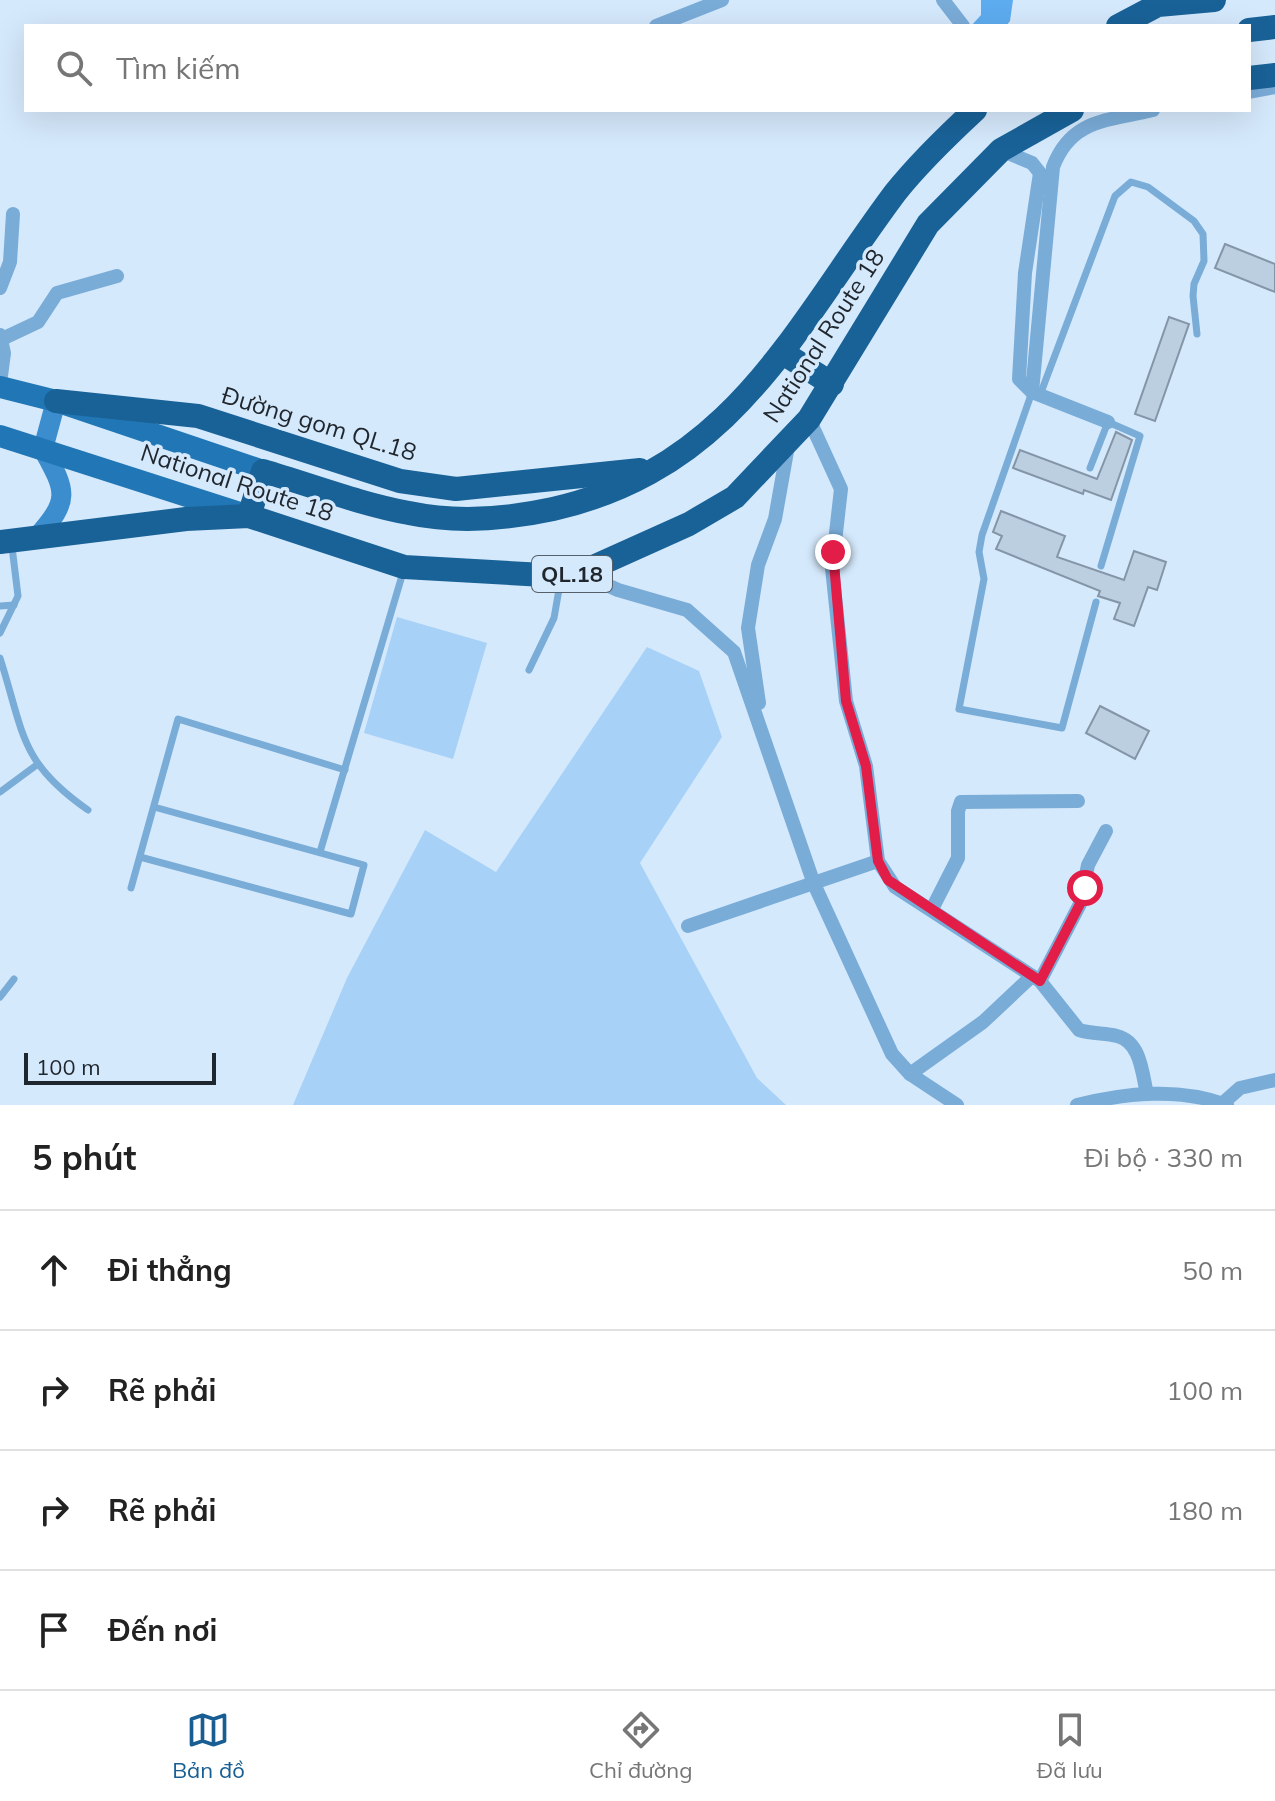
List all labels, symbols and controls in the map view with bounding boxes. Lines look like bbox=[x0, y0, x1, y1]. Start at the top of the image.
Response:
search box bbox=[24, 24, 1251, 112]
icon: search bbox=[52, 46, 96, 90]
text: Tìm kiếm bbox=[116, 49, 241, 87]
street label: National Route 18 bbox=[756, 243, 890, 428]
street label: Đường gom QL.18 bbox=[218, 379, 420, 467]
street label: National Route 18 bbox=[137, 437, 337, 527]
route end bbox=[815, 534, 851, 570]
road number: QL.18 bbox=[532, 556, 612, 592]
route start bbox=[1067, 870, 1103, 906]
scale bar bbox=[24, 1049, 216, 1085]
text: 100 m bbox=[36, 1053, 101, 1081]
text: 5 phút bbox=[32, 1136, 136, 1179]
text: Đi bộ · 330 m bbox=[1084, 1141, 1243, 1174]
icon: ahead bbox=[32, 1248, 76, 1292]
text: Đi thẳng bbox=[108, 1251, 232, 1289]
text: 50 m bbox=[1182, 1254, 1243, 1287]
icon: right bbox=[32, 1368, 76, 1412]
text: Rẽ phải bbox=[108, 1371, 216, 1409]
text: 100 m bbox=[1167, 1374, 1243, 1407]
icon: right bbox=[32, 1488, 76, 1532]
text: Rẽ phải bbox=[108, 1491, 216, 1529]
text: 180 m bbox=[1167, 1494, 1243, 1527]
icon: arrive bbox=[32, 1608, 76, 1652]
text: Đến nơi bbox=[108, 1611, 217, 1649]
tab: Bản đồ bbox=[172, 1708, 245, 1784]
tab: Chỉ đường bbox=[589, 1708, 693, 1784]
tab: Đã lưu bbox=[1037, 1708, 1103, 1784]

